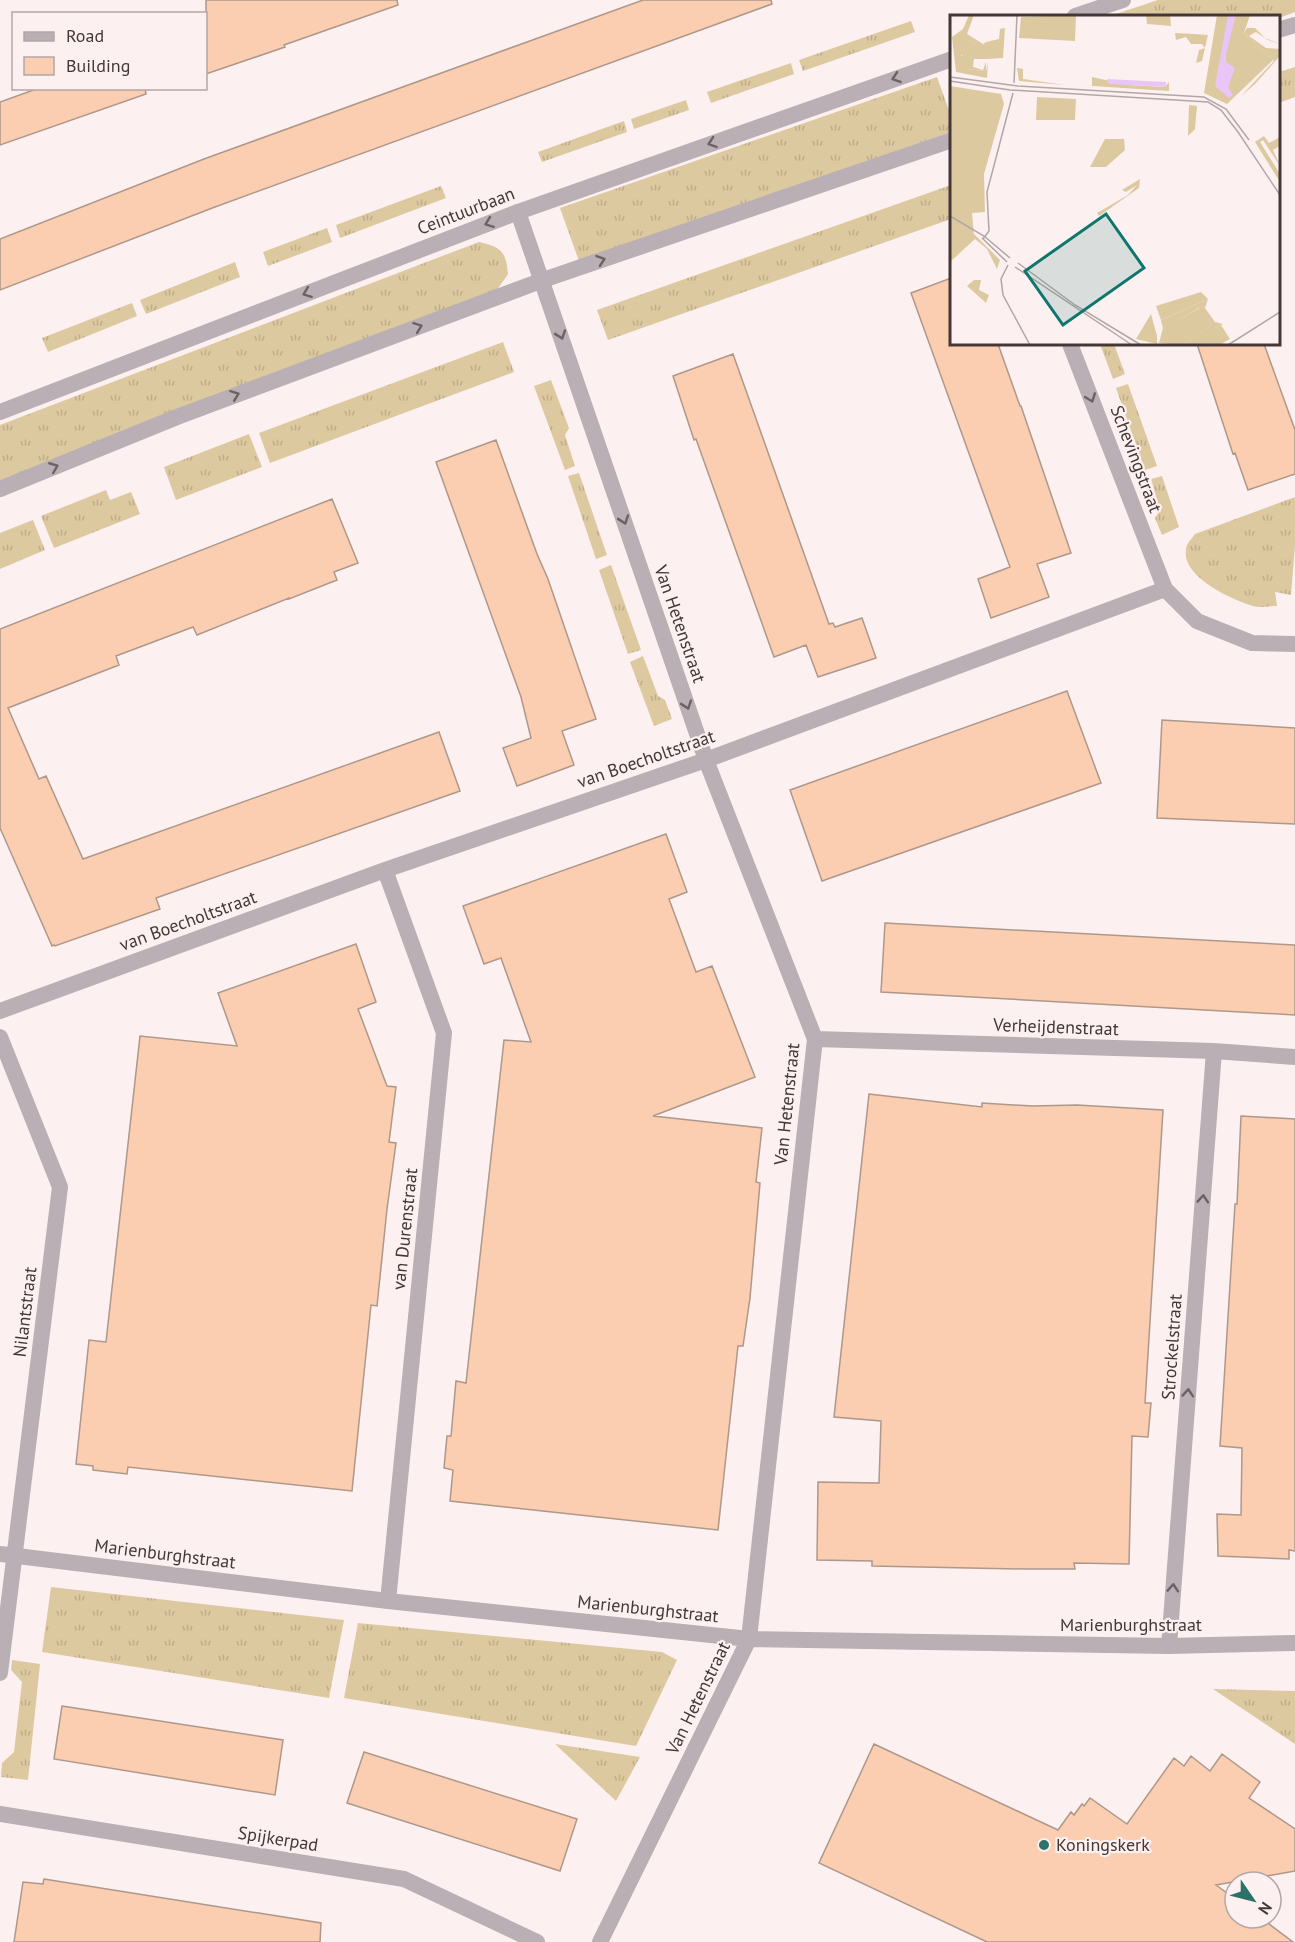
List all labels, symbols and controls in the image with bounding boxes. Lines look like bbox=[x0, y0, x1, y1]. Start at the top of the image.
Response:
legend bbox=[12, 12, 207, 90]
inset map bbox=[950, 15, 1280, 345]
text: Road bbox=[66, 24, 104, 47]
text: Building bbox=[66, 54, 130, 77]
one-way arrow bbox=[891, 71, 902, 84]
one-way arrow bbox=[707, 136, 718, 149]
street label: Ceintuurbaan bbox=[414, 181, 518, 240]
one-way arrow bbox=[484, 215, 495, 228]
one-way arrow bbox=[595, 255, 606, 267]
one-way arrow bbox=[303, 286, 314, 298]
one-way arrow bbox=[412, 321, 423, 334]
one-way arrow bbox=[554, 329, 567, 340]
one-way arrow bbox=[229, 390, 240, 402]
one-way arrow bbox=[1084, 392, 1096, 403]
street label: Schevingstraat bbox=[1105, 402, 1167, 516]
one-way arrow bbox=[48, 462, 59, 474]
one-way arrow bbox=[617, 514, 630, 525]
street label: Van Hetenstraat bbox=[649, 561, 711, 686]
one-way arrow bbox=[679, 699, 692, 710]
street label: van Boecholtstraat bbox=[574, 724, 718, 793]
street label: van Boecholtstraat bbox=[116, 885, 259, 956]
street label: Verheijdenstraat bbox=[992, 1013, 1119, 1040]
street label: Van Hetenstraat bbox=[769, 1042, 804, 1167]
street label: van Durenstraat bbox=[387, 1167, 422, 1291]
one-way arrow bbox=[1196, 1194, 1209, 1203]
street label: Nilantstraat bbox=[8, 1265, 41, 1358]
street label: Strockelstraat bbox=[1156, 1293, 1187, 1401]
one-way arrow bbox=[1181, 1389, 1194, 1398]
street label: Marienburghstraat bbox=[93, 1533, 237, 1574]
one-way arrow bbox=[1167, 1583, 1180, 1592]
street label: Marienburghstraat bbox=[576, 1590, 720, 1627]
street label: Marienburghstraat bbox=[1060, 1613, 1202, 1636]
street label: Van Hetenstraat bbox=[660, 1638, 735, 1759]
street label: Spijkerpad bbox=[236, 1821, 320, 1856]
place label: Koningskerk bbox=[1056, 1833, 1150, 1856]
marker: Koningskerk bbox=[1037, 1838, 1051, 1852]
north arrow bbox=[1223, 1870, 1283, 1930]
text: N bbox=[1254, 1899, 1276, 1919]

